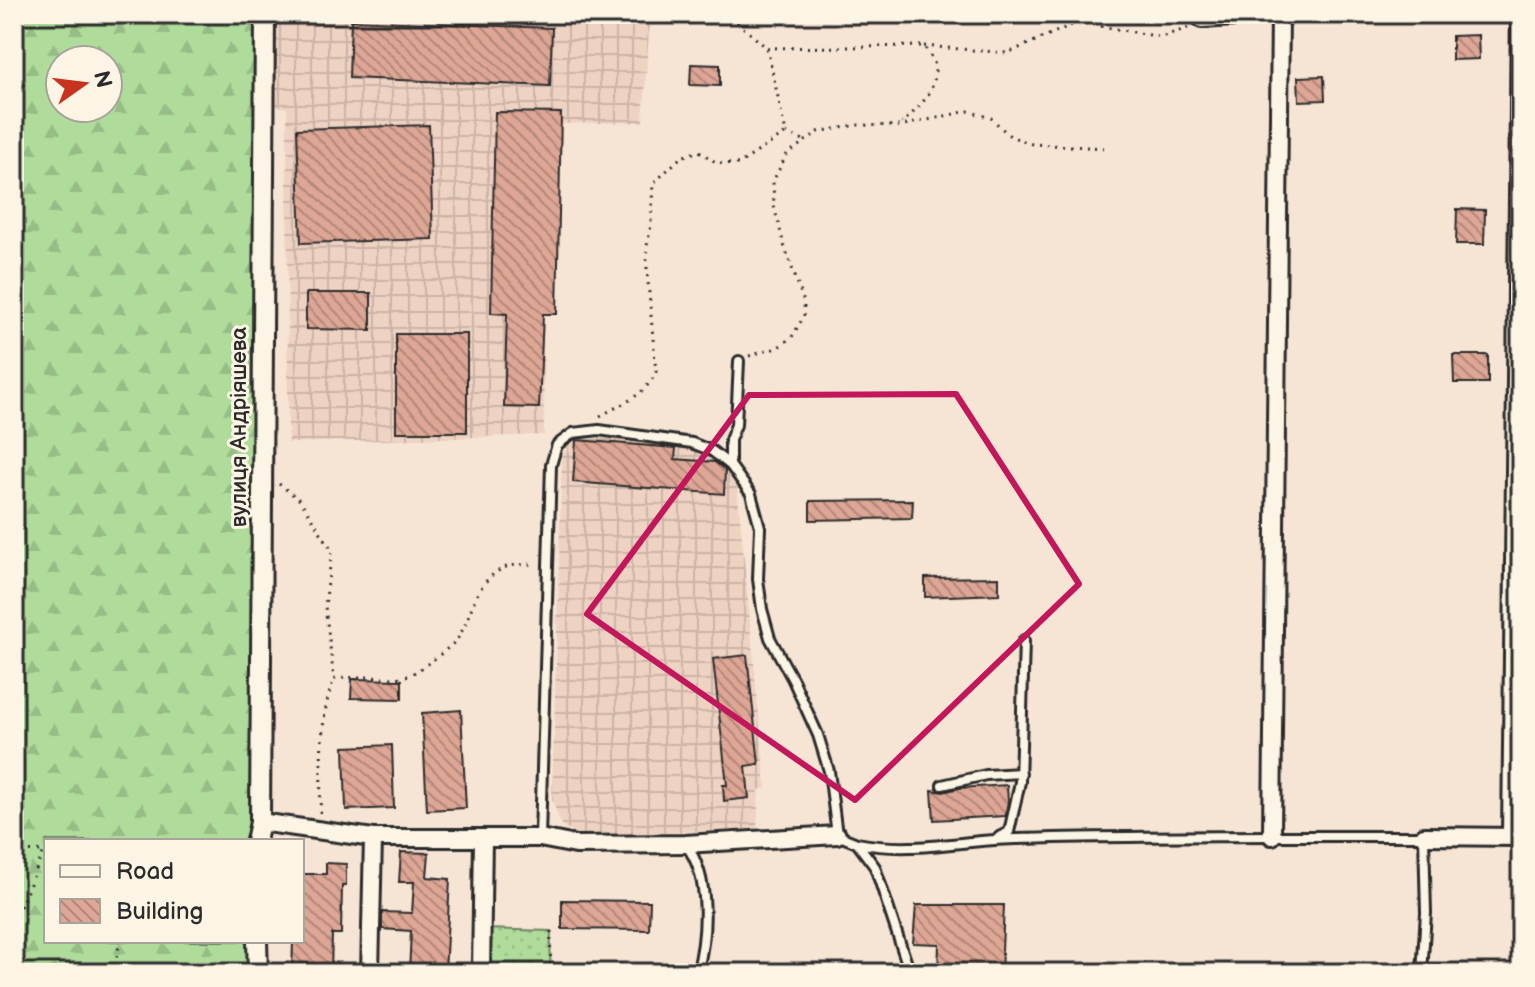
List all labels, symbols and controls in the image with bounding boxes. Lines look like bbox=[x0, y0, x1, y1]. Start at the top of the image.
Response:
north arrow bbox=[44, 44, 124, 124]
text: N bbox=[87, 68, 117, 91]
street label: вулиця Андріяшева bbox=[226, 327, 253, 527]
legend bbox=[44, 839, 304, 943]
text: Road bbox=[116, 857, 174, 886]
text: Building bbox=[116, 897, 203, 926]

